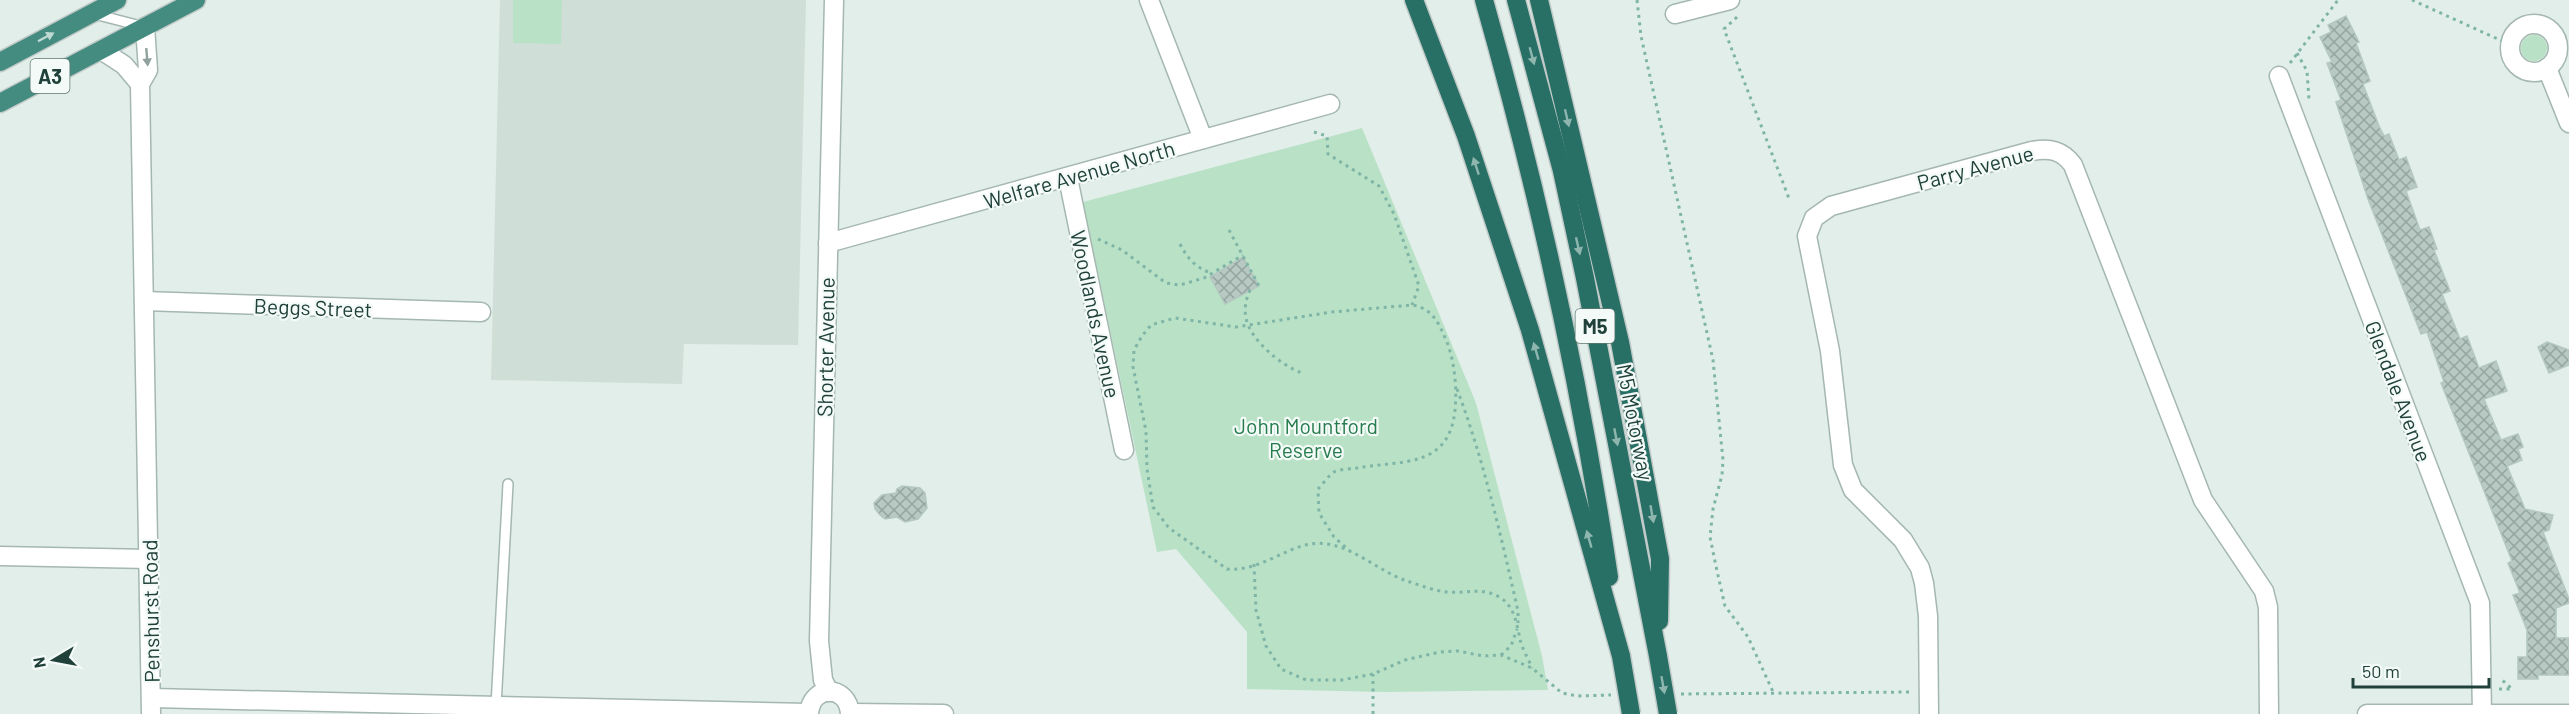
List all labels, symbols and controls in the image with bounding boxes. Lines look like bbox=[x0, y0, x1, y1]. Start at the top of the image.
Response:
one-way arrow bbox=[37, 33, 54, 42]
one-way arrow bbox=[142, 47, 152, 66]
one-way arrow bbox=[1527, 47, 1537, 65]
road number: A3 bbox=[31, 59, 70, 93]
one-way arrow bbox=[1563, 109, 1573, 127]
street label: Welfare Avenue North bbox=[981, 135, 1177, 213]
street label: Parry Avenue bbox=[1914, 139, 2036, 195]
one-way arrow bbox=[1471, 157, 1480, 175]
street label: Woodlands Avenue bbox=[1066, 228, 1126, 400]
one-way arrow bbox=[1574, 236, 1583, 255]
street label: Shorter Avenue bbox=[811, 277, 839, 417]
street label: Beggs Street bbox=[253, 292, 373, 322]
road number: M5 bbox=[1576, 309, 1614, 343]
street label: Glendale Avenue bbox=[2361, 317, 2437, 465]
one-way arrow bbox=[1531, 342, 1540, 360]
street label: M5 Motorway bbox=[1612, 361, 1660, 483]
park label: John Mountford Reserve bbox=[1234, 413, 1378, 462]
one-way arrow bbox=[1612, 428, 1621, 447]
one-way arrow bbox=[1648, 505, 1657, 524]
one-way arrow bbox=[1583, 530, 1593, 548]
street label: Penshurst Road bbox=[136, 539, 164, 683]
north arrow bbox=[24, 630, 84, 690]
scale bar bbox=[2353, 651, 2490, 689]
text: N bbox=[28, 656, 49, 670]
text: 50 m bbox=[2362, 660, 2400, 682]
one-way arrow bbox=[1659, 676, 1668, 695]

